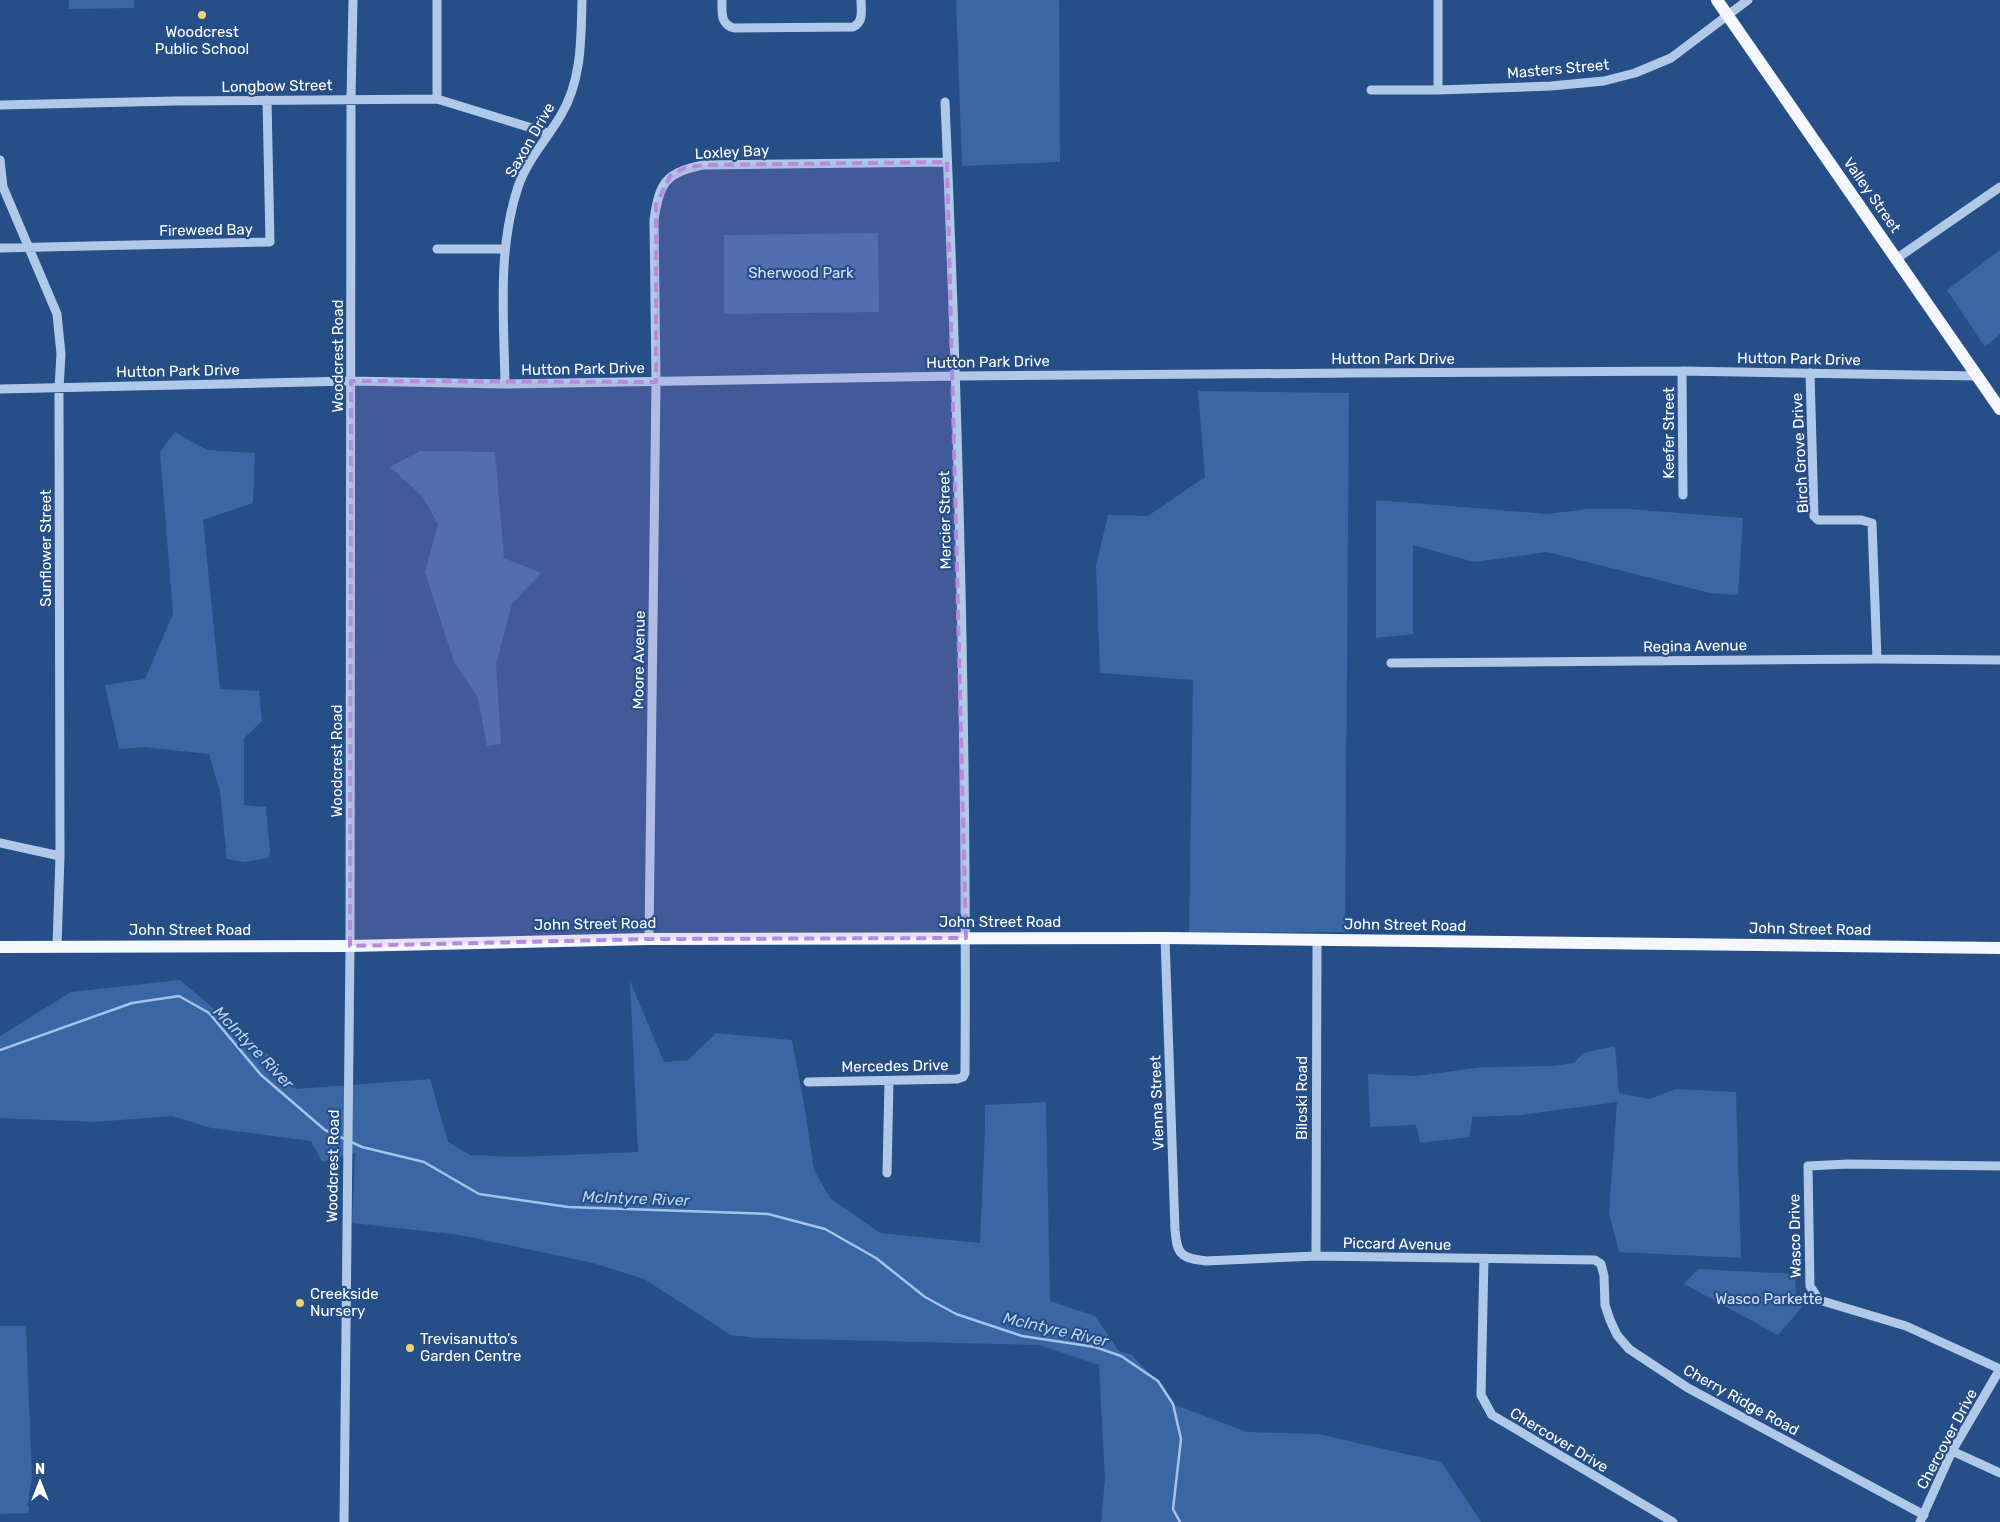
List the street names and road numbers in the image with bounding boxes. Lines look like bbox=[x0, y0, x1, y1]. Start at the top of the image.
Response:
street label: Masters Street bbox=[1506, 56, 1610, 82]
street label: Longbow Street bbox=[221, 76, 333, 96]
street label: Saxon Drive bbox=[501, 100, 559, 180]
street label: Loxley Bay bbox=[694, 141, 770, 163]
street label: Valley Street bbox=[1840, 154, 1905, 236]
street label: Fireweed Bay bbox=[159, 220, 253, 240]
street label: Woodcrest Road bbox=[329, 300, 347, 412]
street label: Hutton Park Drive bbox=[1737, 349, 1861, 369]
street label: Hutton Park Drive bbox=[1331, 350, 1455, 368]
street label: Hutton Park Drive bbox=[926, 352, 1050, 372]
street label: Hutton Park Drive bbox=[521, 359, 645, 379]
street label: Hutton Park Drive bbox=[116, 361, 240, 381]
street label: Keefer Street bbox=[1660, 387, 1678, 479]
street label: Birch Grove Drive bbox=[1788, 392, 1812, 514]
street label: Mercier Street bbox=[935, 470, 955, 569]
street label: Sunflower Street bbox=[37, 489, 55, 607]
street label: Moore Avenue bbox=[629, 610, 649, 710]
street label: Regina Avenue bbox=[1643, 636, 1747, 656]
street label: Woodcrest Road bbox=[328, 705, 346, 817]
street label: John Street Road bbox=[939, 913, 1061, 931]
street label: John Street Road bbox=[534, 914, 656, 934]
street label: John Street Road bbox=[1344, 915, 1466, 935]
street label: John Street Road bbox=[1749, 919, 1871, 939]
street label: John Street Road bbox=[129, 921, 251, 939]
street label: Vienna Street bbox=[1146, 1055, 1168, 1151]
street label: Mercedes Drive bbox=[841, 1056, 949, 1076]
street label: Biloski Road bbox=[1293, 1056, 1311, 1140]
street label: Woodcrest Road bbox=[323, 1109, 343, 1223]
street label: Wasco Drive bbox=[1785, 1194, 1805, 1278]
street label: Piccard Avenue bbox=[1343, 1234, 1451, 1254]
street label: Cherry Ridge Road bbox=[1680, 1361, 1802, 1439]
street label: Chercover Drive bbox=[1913, 1386, 1981, 1492]
street label: Chercover Drive bbox=[1507, 1404, 1611, 1476]

